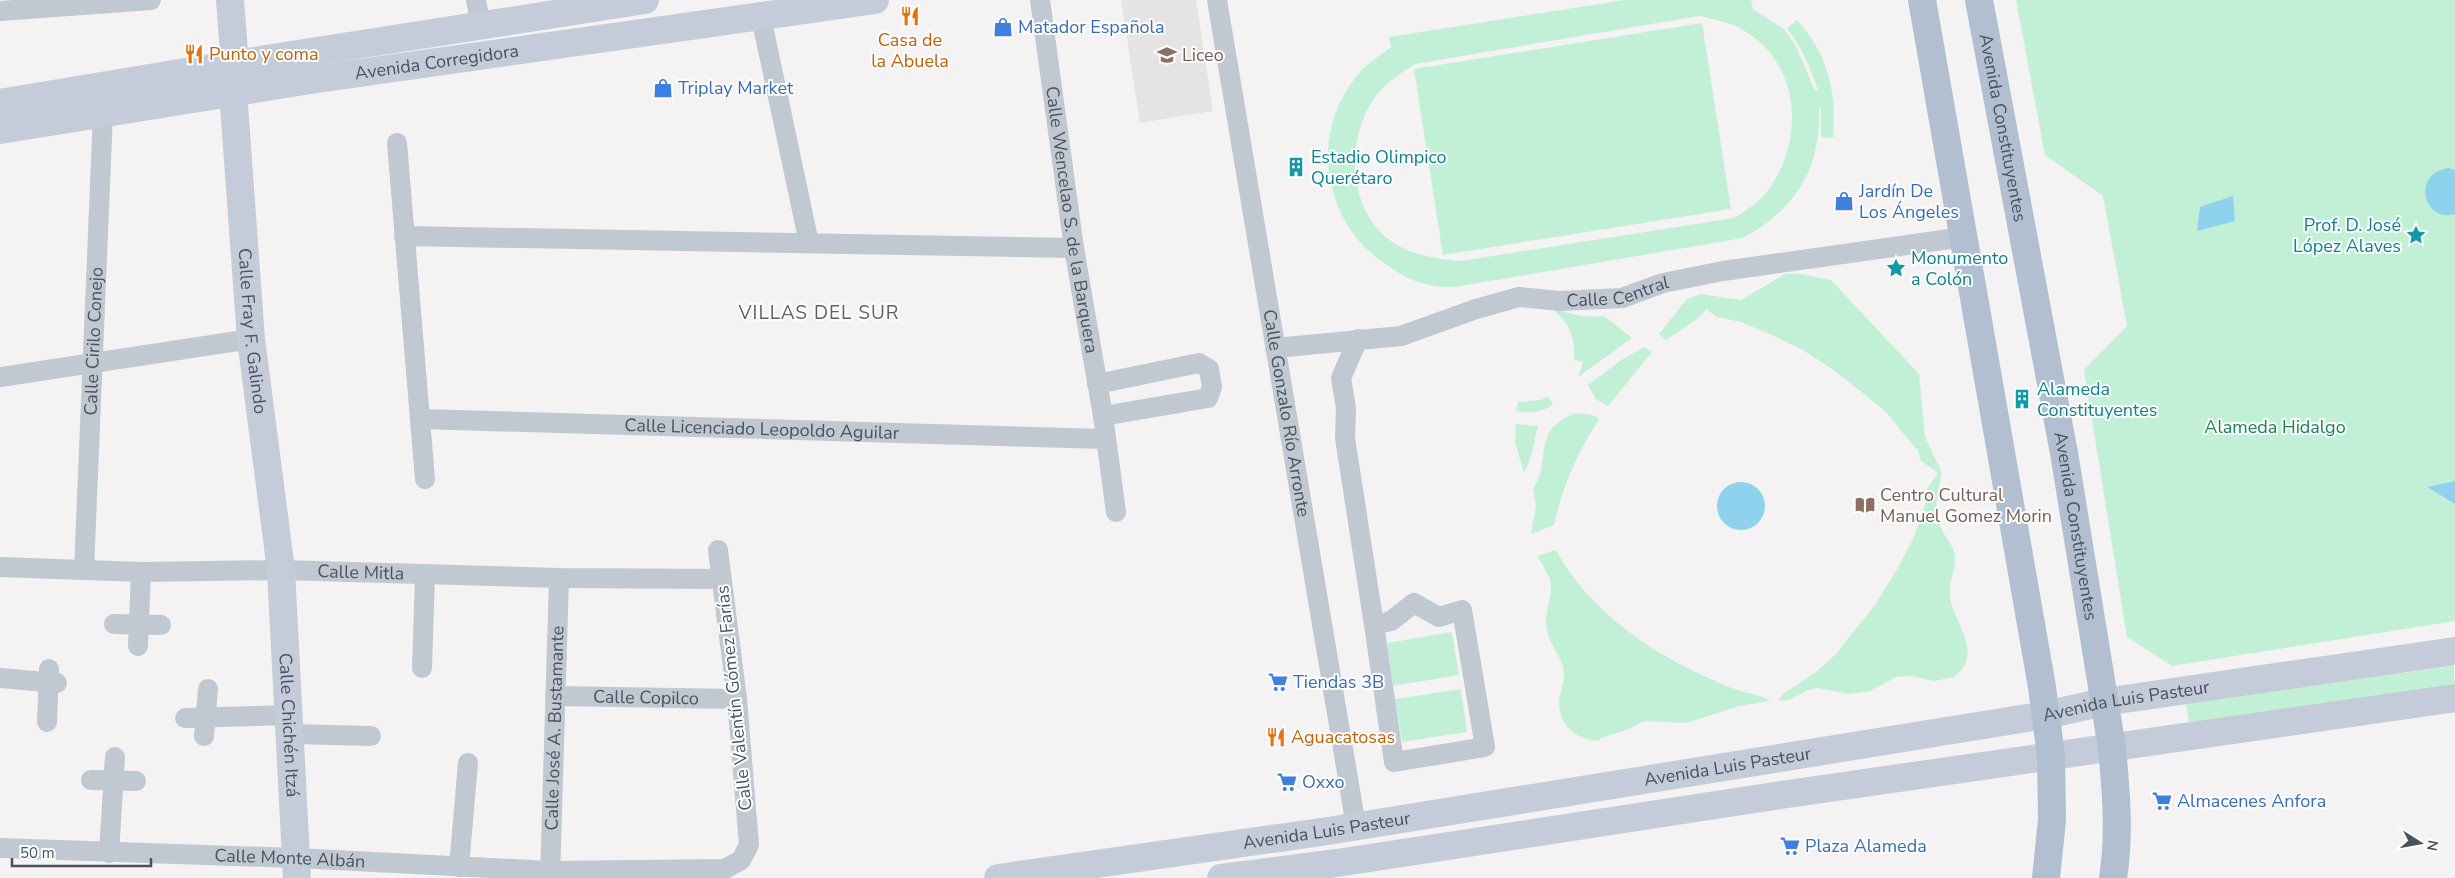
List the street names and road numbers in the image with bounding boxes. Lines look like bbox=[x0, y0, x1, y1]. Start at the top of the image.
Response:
street label: Avenida Constituyentes bbox=[1974, 32, 2032, 224]
street label: Avenida Corregidora bbox=[353, 39, 520, 86]
street label: Calle Wencelao S. de la Barquera bbox=[1040, 85, 1104, 355]
street label: Calle Fray F. Galindo bbox=[232, 247, 273, 415]
street label: Calle Cirilo Conejo bbox=[78, 266, 109, 416]
street label: Calle Central bbox=[1566, 270, 1672, 313]
street label: Calle Gonzalo Río Arronte bbox=[1257, 308, 1316, 519]
street label: Calle Licenciado Leopoldo Aguilar bbox=[624, 413, 900, 445]
street label: Avenida Constituyentes bbox=[2048, 430, 2103, 622]
street label: Calle Mitla bbox=[317, 559, 405, 586]
street label: Calle Valentín Gómez Farías bbox=[710, 584, 758, 812]
street label: Calle José A. Bustamante bbox=[539, 625, 570, 831]
street label: Calle Chichén Itzá bbox=[273, 652, 305, 798]
street label: Avenida Luis Pasteur bbox=[2040, 675, 2212, 727]
street label: Calle Copilco bbox=[593, 685, 699, 710]
street label: Avenida Luis Pasteur bbox=[1642, 741, 1813, 792]
street label: Avenida Luis Pasteur bbox=[1241, 806, 1413, 855]
street label: Calle Monte Albán bbox=[214, 843, 366, 874]

